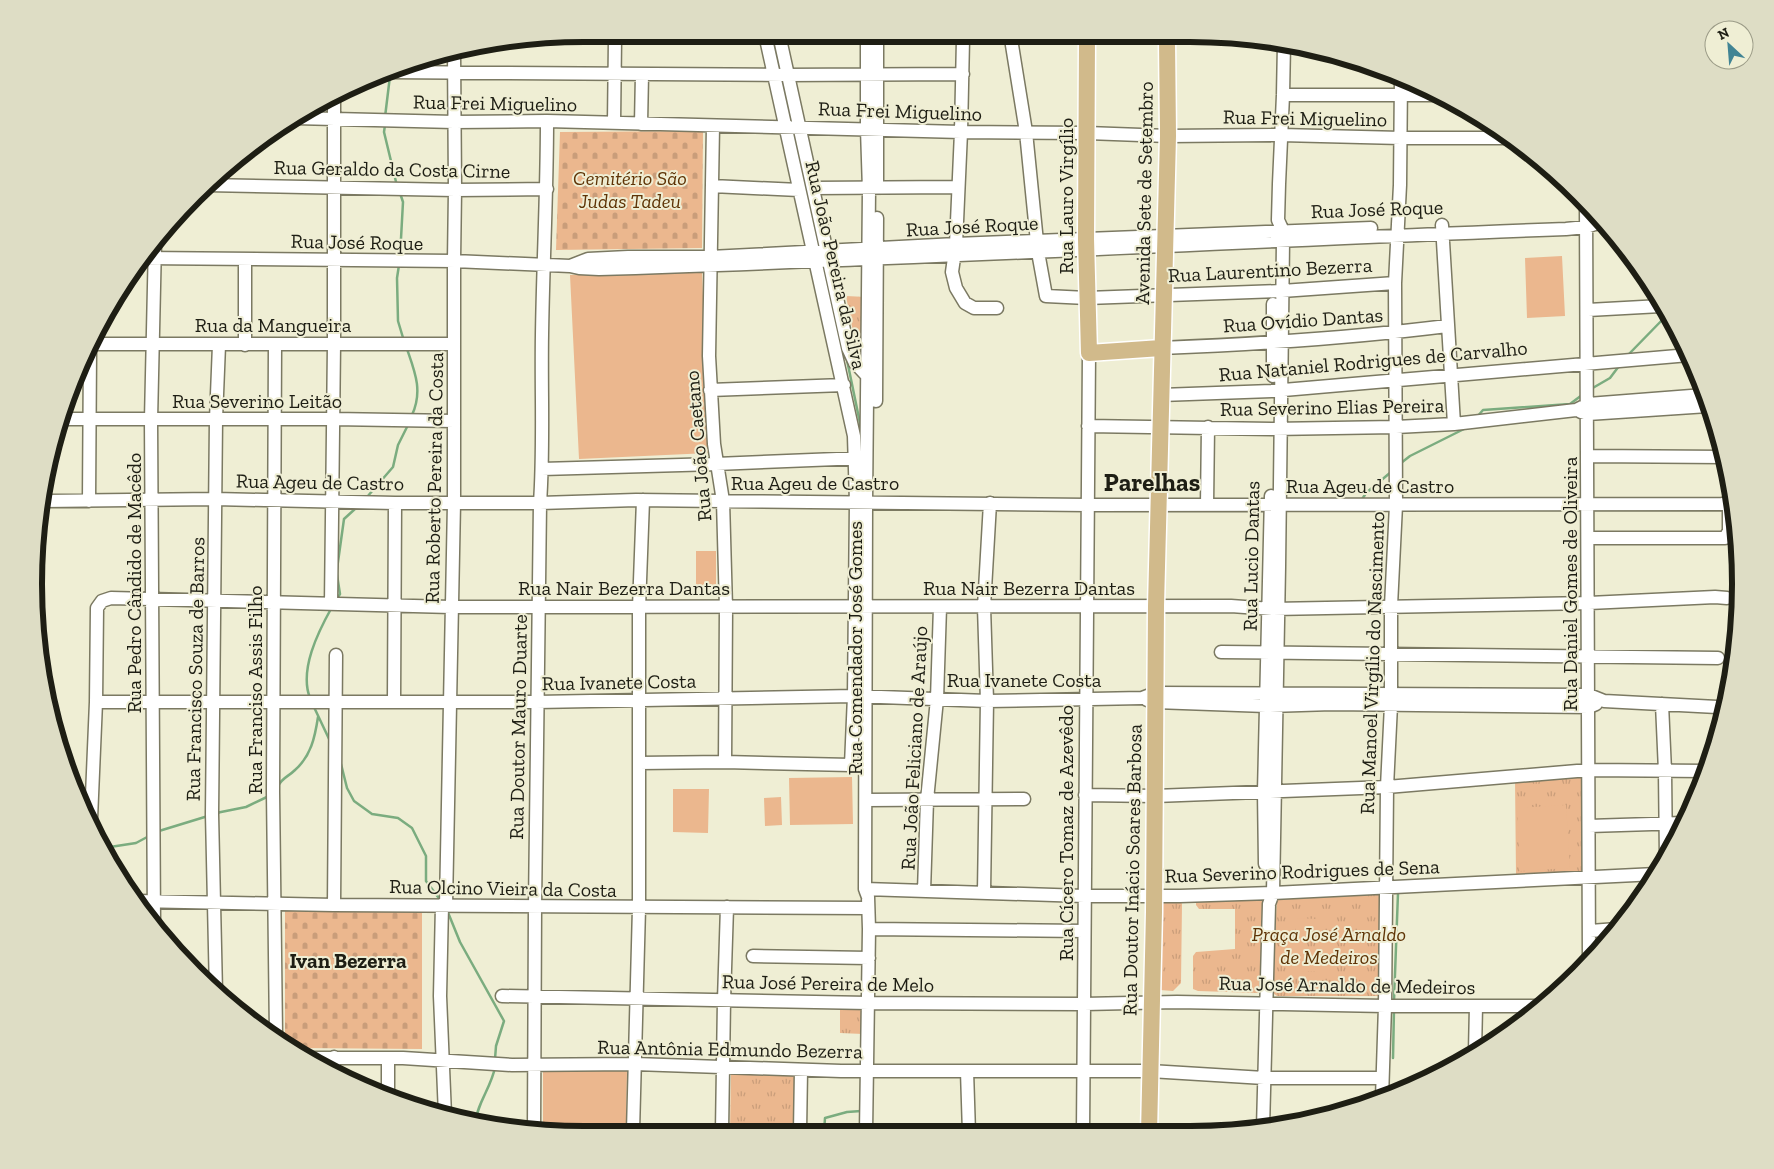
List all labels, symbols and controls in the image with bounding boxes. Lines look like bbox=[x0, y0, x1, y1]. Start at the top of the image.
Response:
north arrow bbox=[1704, 20, 1754, 70]
text: N bbox=[1715, 24, 1732, 44]
street label: Avenida Sete de Setembro bbox=[1130, 81, 1158, 305]
street label: Rua Frei Miguelino bbox=[413, 90, 577, 116]
street label: Rua Frei Miguelino bbox=[817, 96, 983, 126]
street label: Rua Frei Miguelino bbox=[1223, 105, 1387, 131]
street label: Rua Lauro Virgílio bbox=[1054, 118, 1078, 274]
street label: Rua Geraldo da Costa Cirne bbox=[273, 155, 511, 183]
street label: Rua João Pereira da Silva bbox=[800, 158, 872, 372]
park label: Cemitério São Judas Tadeu bbox=[573, 166, 687, 213]
street label: Rua José Roque bbox=[1310, 195, 1444, 223]
street label: Rua José Roque bbox=[905, 211, 1039, 241]
street label: Rua José Roque bbox=[290, 229, 424, 255]
street label: Rua Laurentino Bezerra bbox=[1167, 253, 1373, 287]
street label: Rua Ovídio Dantas bbox=[1222, 302, 1384, 338]
street label: Rua da Mangueira bbox=[195, 313, 352, 337]
street label: Rua Nataniel Rodrigues de Carvalho bbox=[1218, 336, 1528, 386]
street label: Rua Roberto Pereira da Costa bbox=[420, 352, 448, 604]
street label: Rua João Caetano bbox=[679, 369, 717, 523]
street label: Rua Severino Leitão bbox=[172, 389, 342, 413]
street label: Rua Severino Elias Pereira bbox=[1220, 393, 1445, 421]
street label: Rua Pedro Cândido de Macêdo bbox=[122, 453, 146, 713]
street label: Rua Daniel Gomes de Oliveira bbox=[1558, 456, 1582, 711]
district label: Parelhas bbox=[1104, 467, 1200, 497]
street label: Rua Ageu de Castro bbox=[236, 469, 404, 495]
street label: Rua Ageu de Castro bbox=[731, 471, 899, 495]
street label: Rua Ageu de Castro bbox=[1286, 474, 1454, 498]
street label: Rua Lucio Dantas bbox=[1238, 481, 1264, 631]
street label: Rua Manoel Virgílio do Nascimento bbox=[1355, 511, 1389, 815]
street label: Rua Comendador José Gomes bbox=[843, 521, 867, 775]
street label: Rua Francisco Souza de Barros bbox=[181, 537, 209, 801]
street label: Rua Nair Bezerra Dantas bbox=[518, 576, 730, 600]
street label: Rua Nair Bezerra Dantas bbox=[923, 576, 1135, 600]
street label: Rua Franciso Assis Filho bbox=[243, 585, 267, 795]
street label: Rua Doutor Mauro Duarte bbox=[504, 614, 532, 840]
street label: Rua João Feliciano de Araújo bbox=[896, 625, 932, 871]
street label: Rua Ivanete Costa bbox=[947, 668, 1102, 692]
street label: Rua Ivanete Costa bbox=[541, 669, 697, 695]
street label: Rua Cícero Tomaz de Azevêdo bbox=[1054, 705, 1078, 961]
street label: Rua Doutor Inácio Soares Barbosa bbox=[1117, 723, 1147, 1016]
street label: Rua Severino Rodrigues de Sena bbox=[1164, 854, 1440, 888]
street label: Rua Olcino Vieira da Costa bbox=[389, 874, 617, 902]
park label: Praça José Arnaldo de Medeiros bbox=[1252, 922, 1406, 969]
district label: Ivan Bezerra bbox=[289, 948, 407, 973]
street label: Rua José Pereira de Melo bbox=[722, 969, 934, 997]
street label: Rua José Arnaldo de Medeiros bbox=[1218, 971, 1476, 999]
street label: Rua Antônia Edmundo Bezerra bbox=[597, 1035, 863, 1063]

